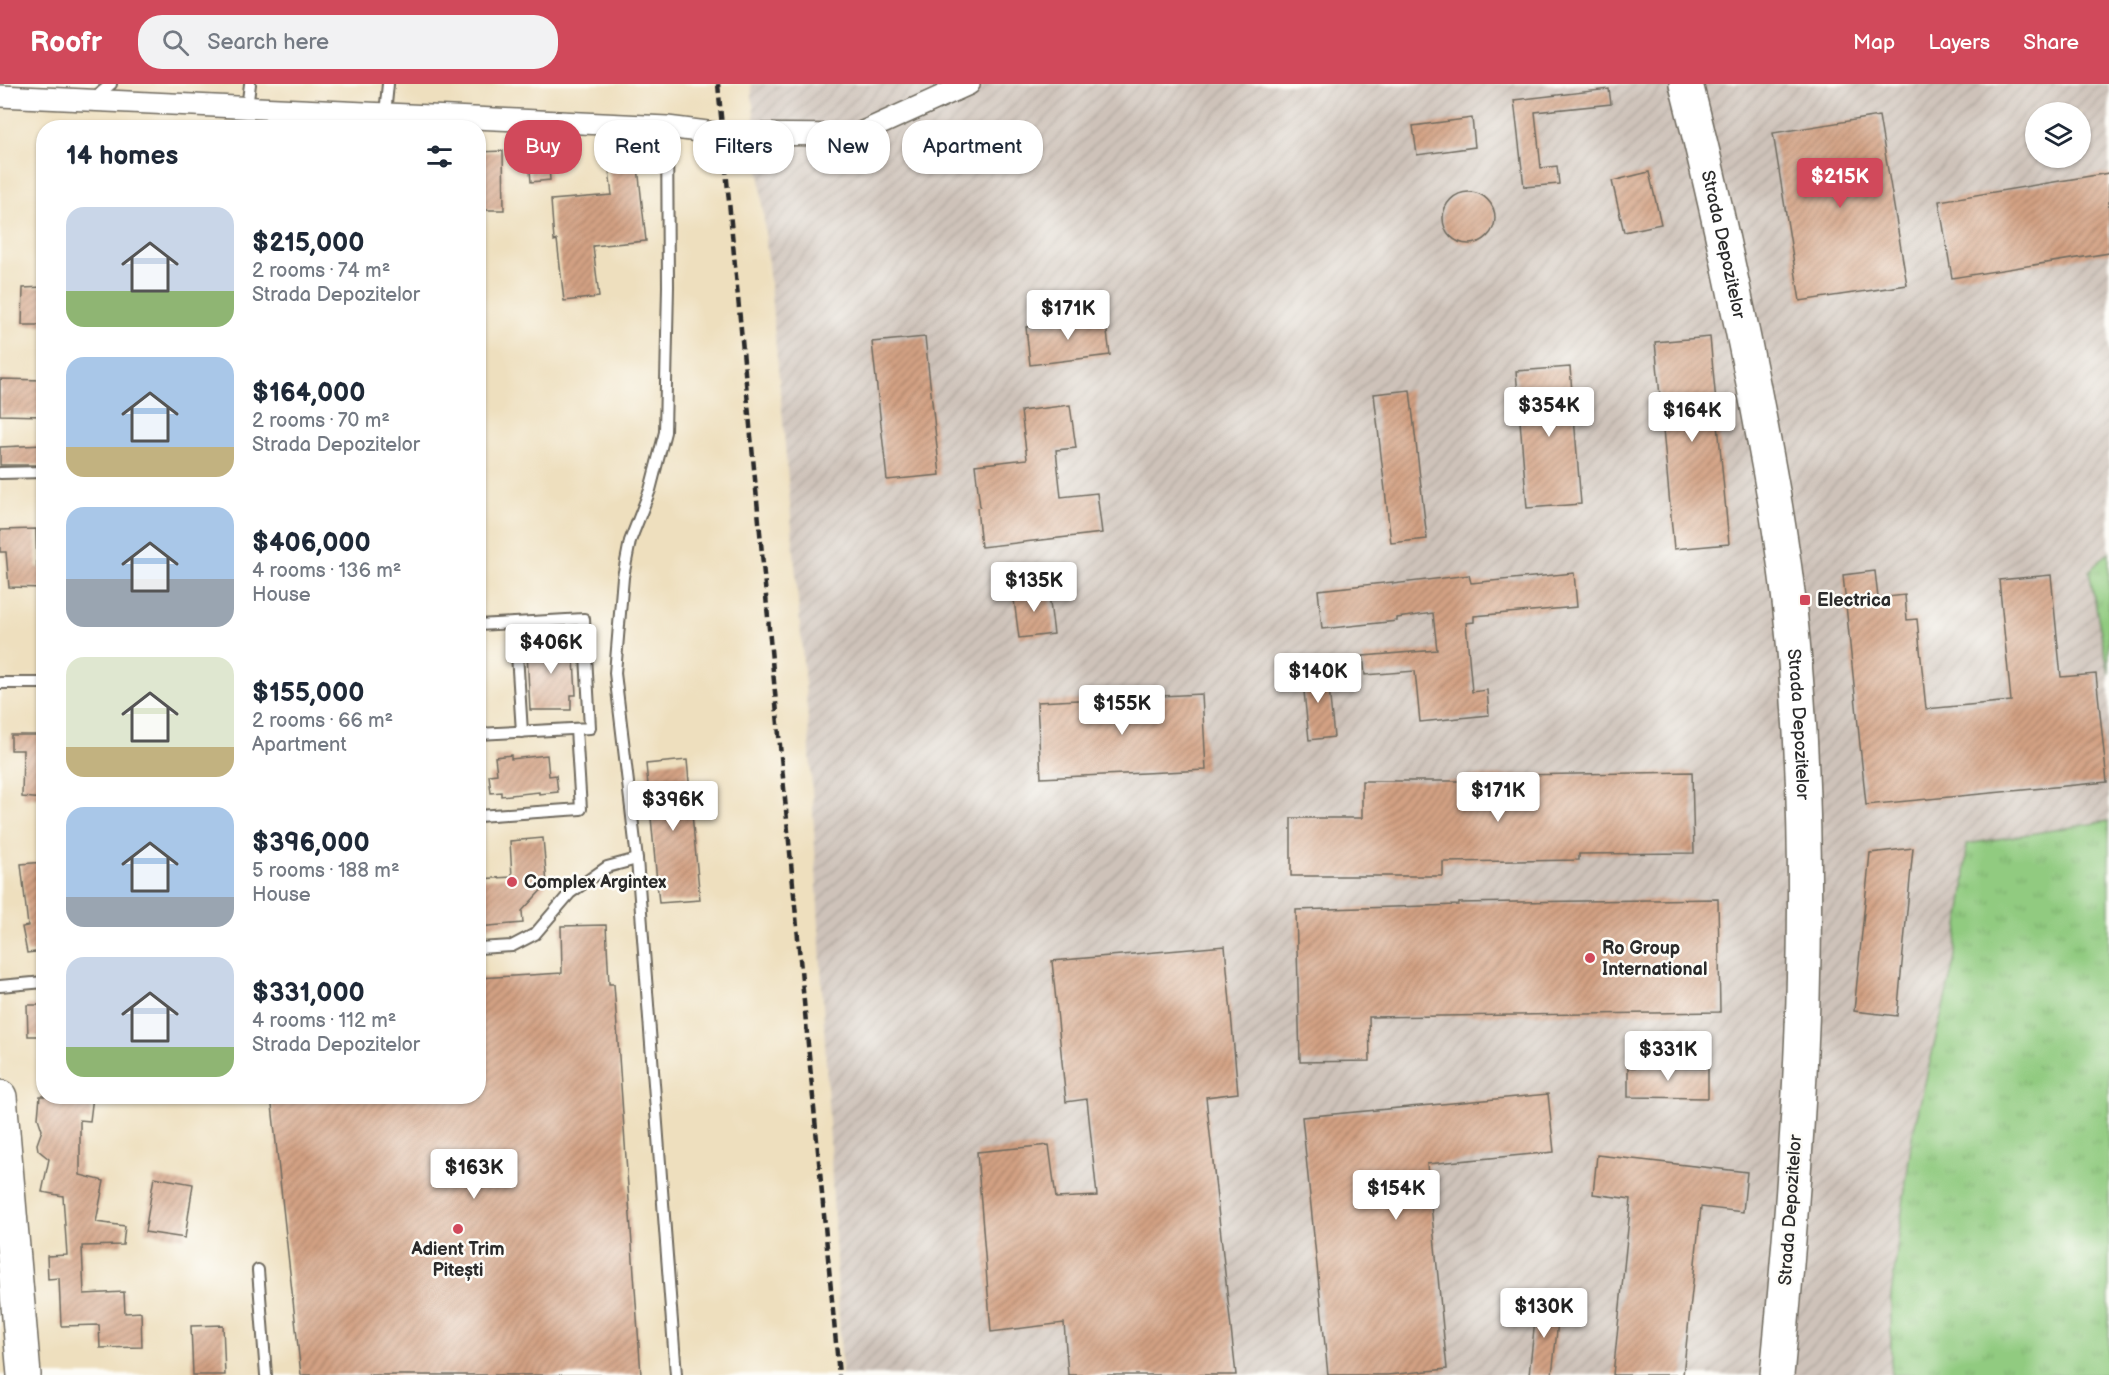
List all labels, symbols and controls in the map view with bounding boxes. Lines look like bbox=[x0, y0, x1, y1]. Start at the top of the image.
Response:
search box bbox=[138, 15, 558, 69]
text: Roofr bbox=[30, 26, 102, 59]
icon: search bbox=[159, 26, 192, 59]
text: Search here bbox=[207, 29, 329, 56]
text: Map bbox=[1853, 30, 1895, 55]
text: Layers bbox=[1928, 30, 1990, 55]
text: Share bbox=[2023, 30, 2079, 55]
map controls bbox=[2025, 102, 2091, 168]
button: layers bbox=[2025, 102, 2091, 168]
chip: Buy bbox=[504, 120, 582, 174]
chip: Rent bbox=[594, 120, 681, 174]
chip: Filters bbox=[693, 120, 794, 174]
chip: New bbox=[806, 120, 890, 174]
chip: Apartment bbox=[902, 120, 1043, 174]
icon: filters bbox=[423, 140, 456, 173]
text: 14 homes bbox=[66, 141, 178, 172]
pin: $215K bbox=[1798, 158, 1882, 209]
text: $215K bbox=[1811, 165, 1869, 189]
street label: Strada Depozitelor bbox=[1697, 168, 1750, 321]
text: $215,000 bbox=[252, 228, 364, 259]
icon: home bbox=[114, 231, 186, 303]
text: 2 rooms · 74 m² bbox=[252, 259, 390, 283]
text: Strada Depozitelor bbox=[252, 283, 420, 307]
pin: $171K bbox=[1026, 290, 1110, 341]
text: $171K bbox=[1041, 297, 1095, 321]
text: $164,000 bbox=[252, 378, 366, 409]
icon: home bbox=[114, 381, 186, 453]
pin: $354K bbox=[1507, 387, 1591, 438]
pin: $164K bbox=[1650, 392, 1734, 443]
text: $354K bbox=[1518, 394, 1580, 418]
text: $164K bbox=[1662, 399, 1722, 423]
text: 2 rooms · 70 m² bbox=[252, 409, 390, 433]
text: Strada Depozitelor bbox=[252, 433, 420, 457]
text: $406,000 bbox=[252, 528, 371, 559]
icon: home bbox=[114, 531, 186, 603]
text: 4 rooms · 136 m² bbox=[252, 559, 401, 583]
pin: $135K bbox=[992, 562, 1076, 613]
text: $135K bbox=[1005, 569, 1063, 593]
text: House bbox=[252, 583, 311, 607]
place label: Electrica bbox=[1817, 590, 1891, 611]
marker: Electrica bbox=[1798, 593, 1812, 607]
pin: $406K bbox=[509, 624, 593, 675]
text: $406K bbox=[519, 631, 583, 655]
street label: Strada Depozitelor bbox=[1783, 648, 1813, 801]
pin: $140K bbox=[1276, 653, 1360, 704]
text: $140K bbox=[1288, 660, 1348, 684]
text: $155,000 bbox=[252, 678, 364, 709]
icon: home bbox=[114, 681, 186, 753]
pin: $155K bbox=[1080, 685, 1164, 736]
text: $155K bbox=[1093, 692, 1151, 716]
text: 2 rooms · 66 m² bbox=[252, 709, 393, 733]
text: Apartment bbox=[252, 733, 347, 757]
pin: $171K bbox=[1456, 772, 1540, 823]
text: $171K bbox=[1471, 779, 1525, 803]
pin: $396K bbox=[631, 781, 715, 832]
text: $396K bbox=[642, 788, 704, 812]
text: $396,000 bbox=[252, 828, 370, 859]
icon: home bbox=[114, 831, 186, 903]
text: 5 rooms · 188 m² bbox=[252, 859, 400, 883]
place label: Complex Argintex bbox=[524, 872, 666, 893]
marker: Complex Argintex bbox=[505, 875, 519, 889]
text: House bbox=[252, 883, 311, 907]
place label: Ro Group International bbox=[1602, 938, 1707, 980]
marker: Ro Group International bbox=[1583, 951, 1597, 965]
text: $331,000 bbox=[252, 978, 365, 1009]
icon: home bbox=[114, 981, 186, 1053]
text: 4 rooms · 112 m² bbox=[252, 1009, 396, 1033]
pin: $331K bbox=[1626, 1031, 1710, 1082]
text: Strada Depozitelor bbox=[252, 1033, 420, 1057]
text: $331K bbox=[1639, 1038, 1697, 1062]
street label: Strada Depozitelor bbox=[1775, 1133, 1806, 1286]
pin: $163K bbox=[432, 1149, 516, 1200]
text: $163K bbox=[445, 1156, 504, 1180]
pin: $154K bbox=[1354, 1170, 1438, 1221]
text: $154K bbox=[1367, 1177, 1425, 1201]
marker: Adient Trim Pitești bbox=[451, 1222, 465, 1236]
place label: Adient Trim Pitești bbox=[410, 1239, 505, 1281]
pin: $130K bbox=[1502, 1288, 1586, 1339]
text: $130K bbox=[1514, 1295, 1574, 1319]

